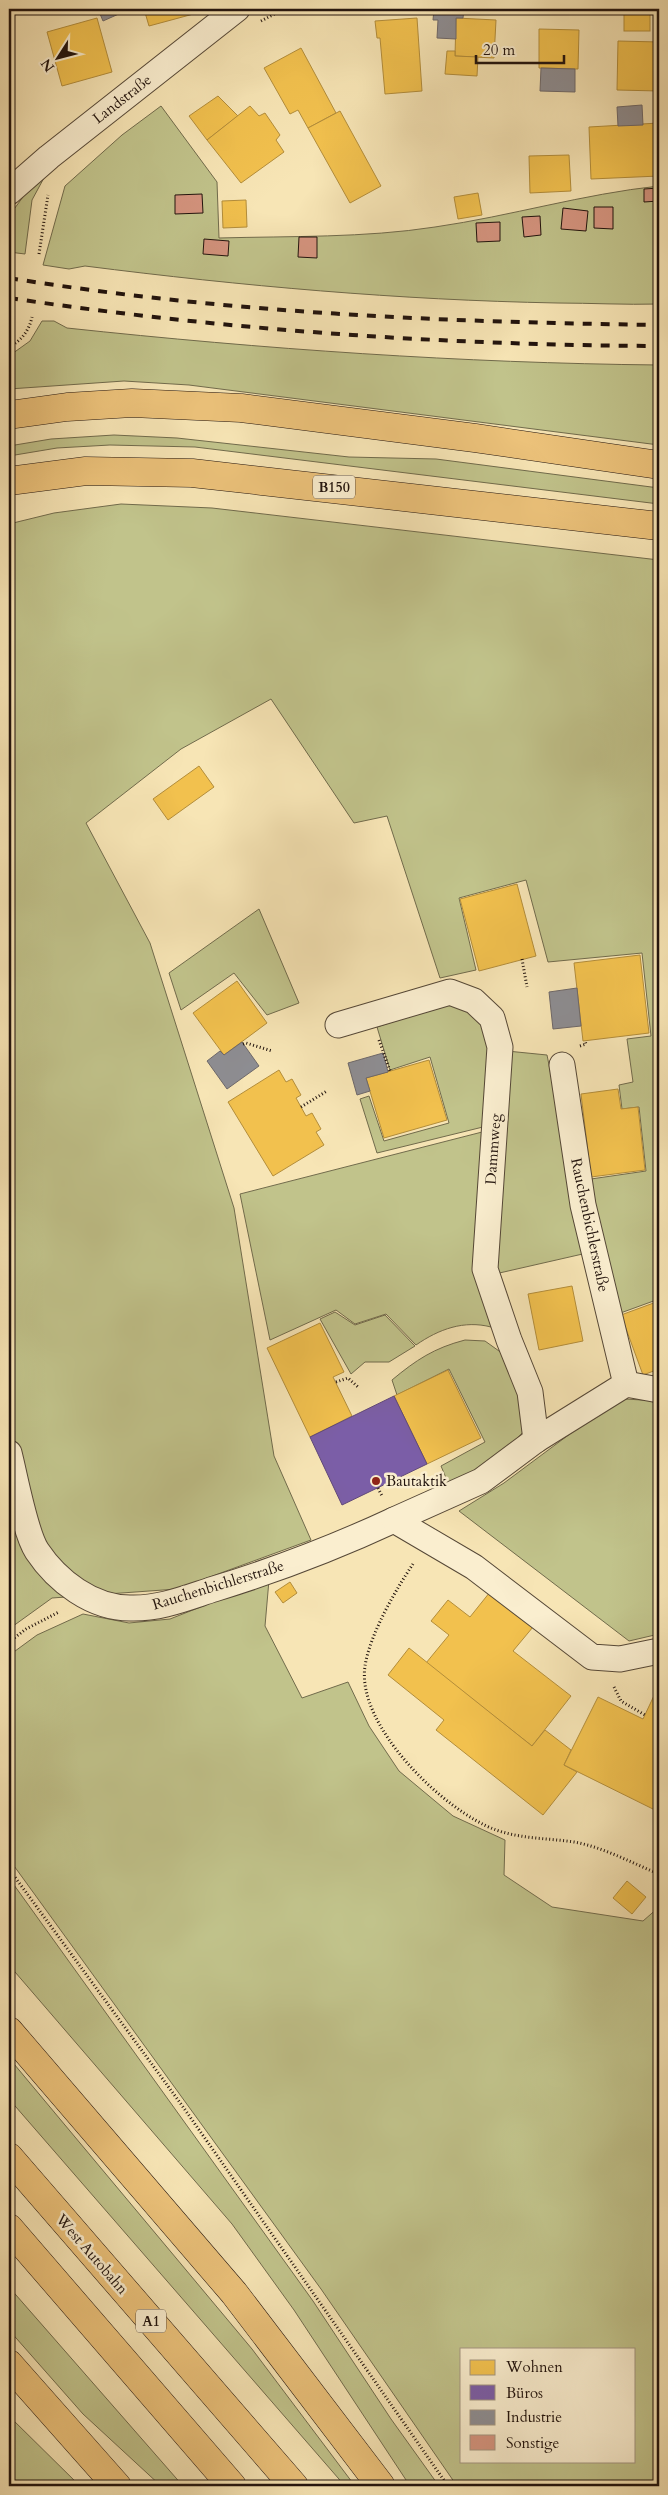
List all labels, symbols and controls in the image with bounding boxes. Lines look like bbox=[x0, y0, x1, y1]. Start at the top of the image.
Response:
north arrow bbox=[32, 32, 82, 82]
scale bar bbox=[476, 32, 563, 64]
text: 20 m bbox=[483, 40, 515, 60]
text: N bbox=[37, 55, 59, 76]
street label: Landstraße bbox=[88, 70, 156, 128]
road number: B150 bbox=[313, 476, 355, 498]
street label: Dammweg bbox=[481, 1112, 506, 1185]
street label: Rauchenbichlerstraße bbox=[566, 1156, 614, 1294]
place label: Bautaktik bbox=[386, 1471, 447, 1491]
marker: Bautaktik bbox=[370, 1475, 382, 1487]
street label: Rauchenbichlerstraße bbox=[150, 1555, 286, 1615]
street label: West Autobahn bbox=[51, 2209, 133, 2299]
road number: A1 bbox=[136, 2310, 166, 2332]
legend bbox=[460, 2348, 636, 2462]
text: Wohnen bbox=[505, 2357, 563, 2377]
text: Büros bbox=[506, 2383, 543, 2403]
text: Industrie bbox=[506, 2407, 562, 2427]
text: Sonstige bbox=[506, 2433, 560, 2453]

